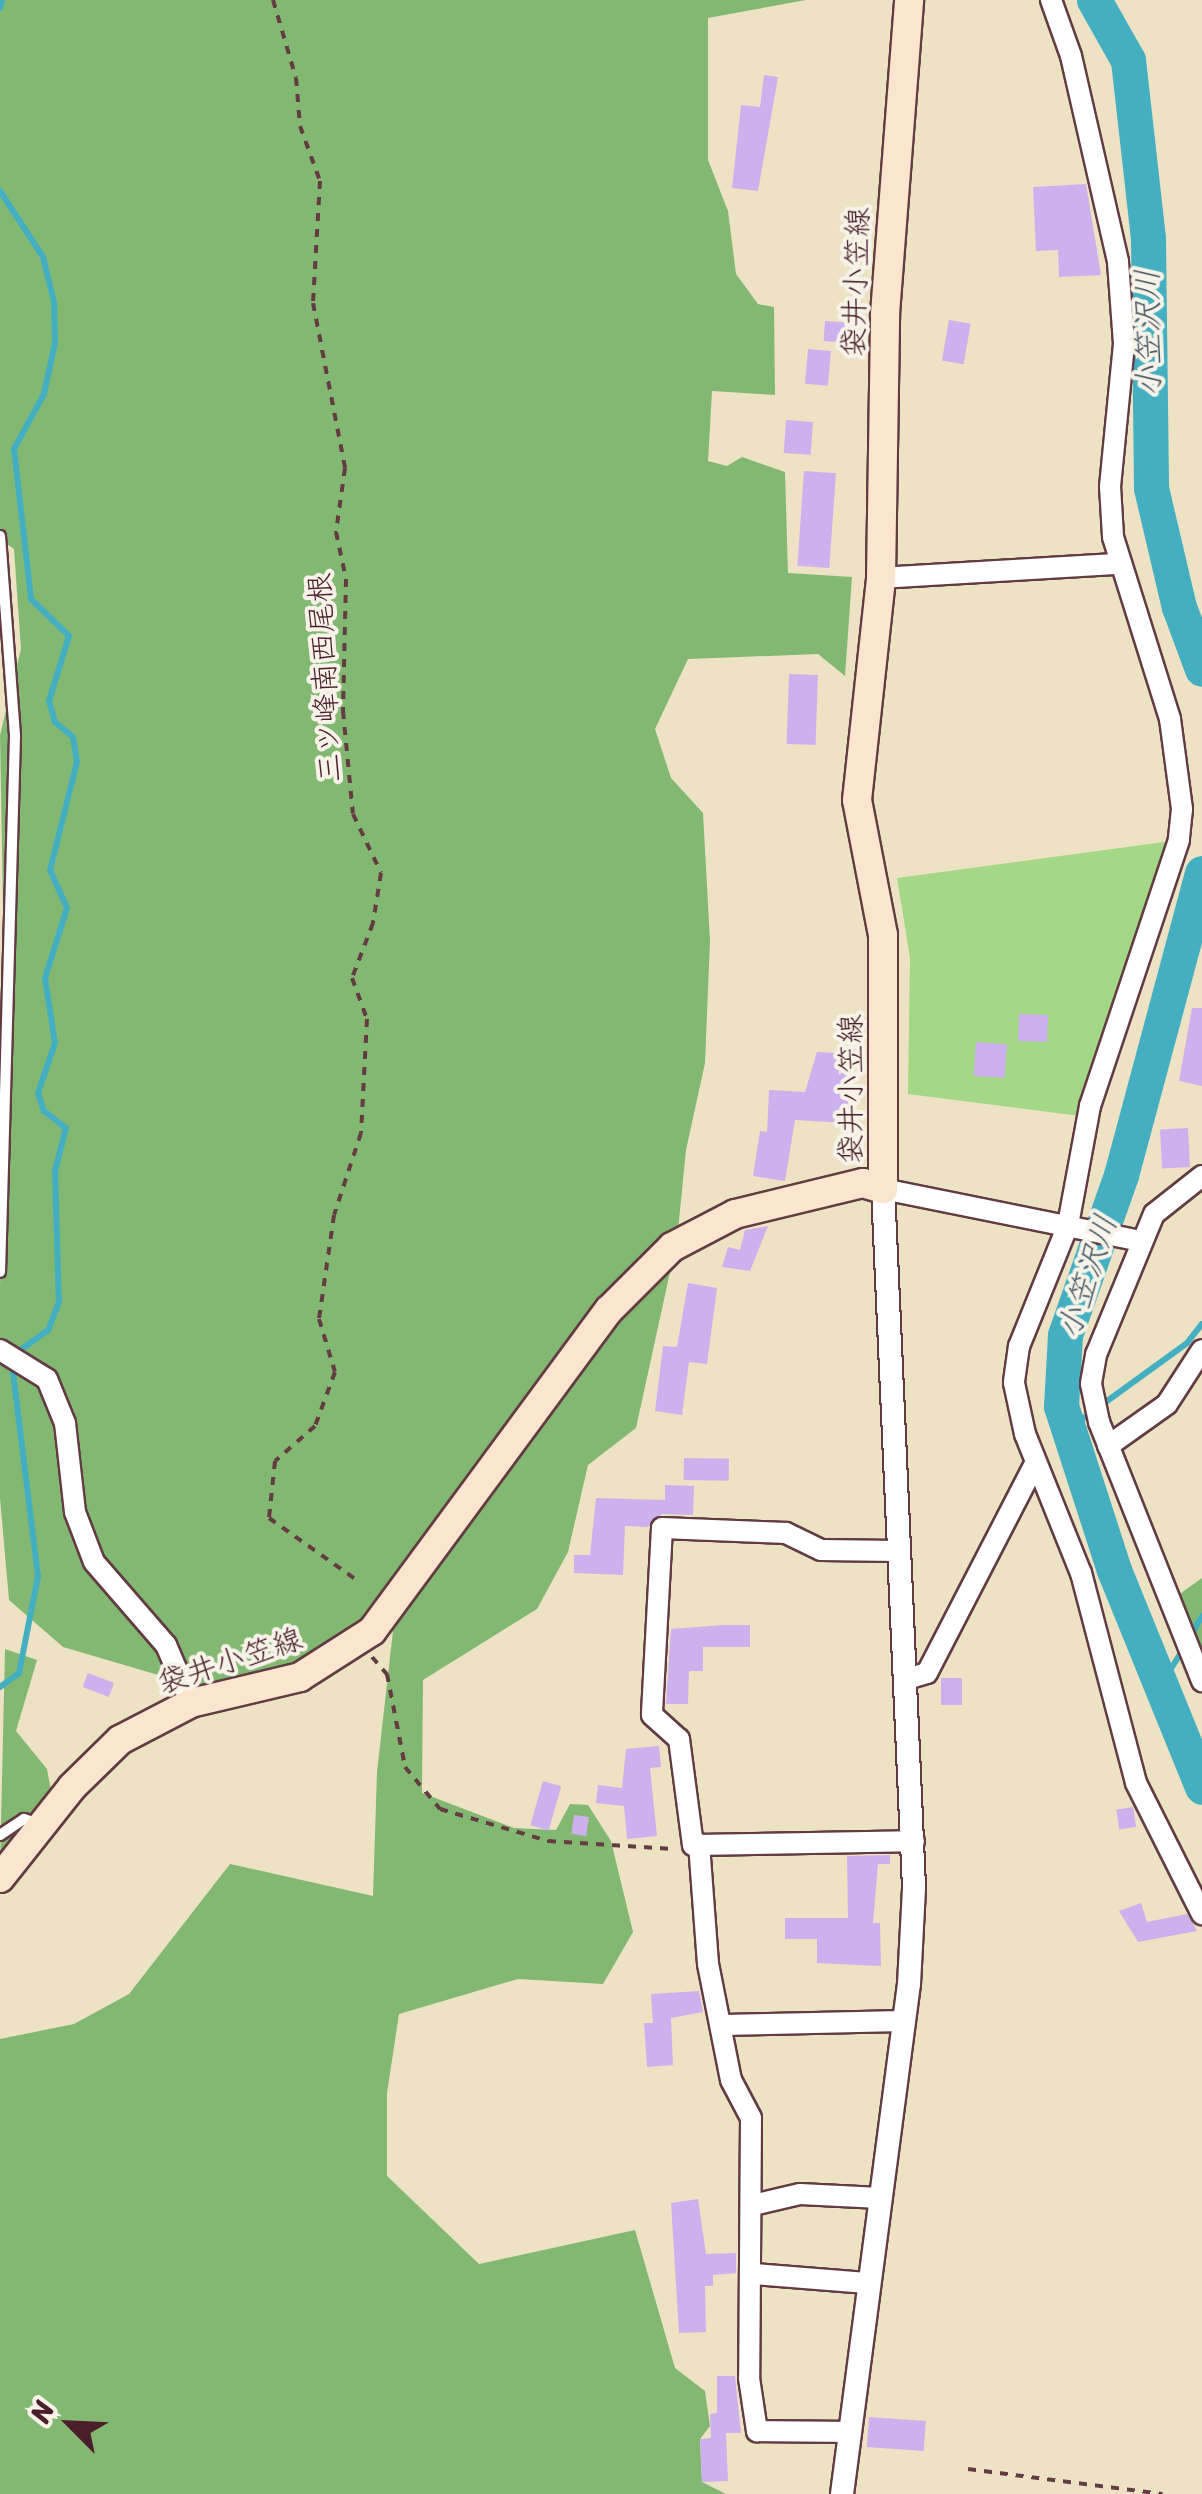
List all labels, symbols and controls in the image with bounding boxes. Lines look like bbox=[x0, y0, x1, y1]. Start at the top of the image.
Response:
street label: 袋井小笠線 bbox=[835, 206, 877, 358]
water label: 小笠沢川 bbox=[1129, 269, 1169, 397]
street label: 三ツ峰南西尾根 bbox=[302, 572, 348, 784]
street label: 袋井小笠線 bbox=[833, 1014, 869, 1164]
water label: 小笠沢川 bbox=[1050, 1210, 1126, 1344]
street label: 袋井小笠線 bbox=[153, 1621, 307, 1701]
north arrow bbox=[20, 2374, 120, 2474]
text: N bbox=[16, 2393, 68, 2430]

